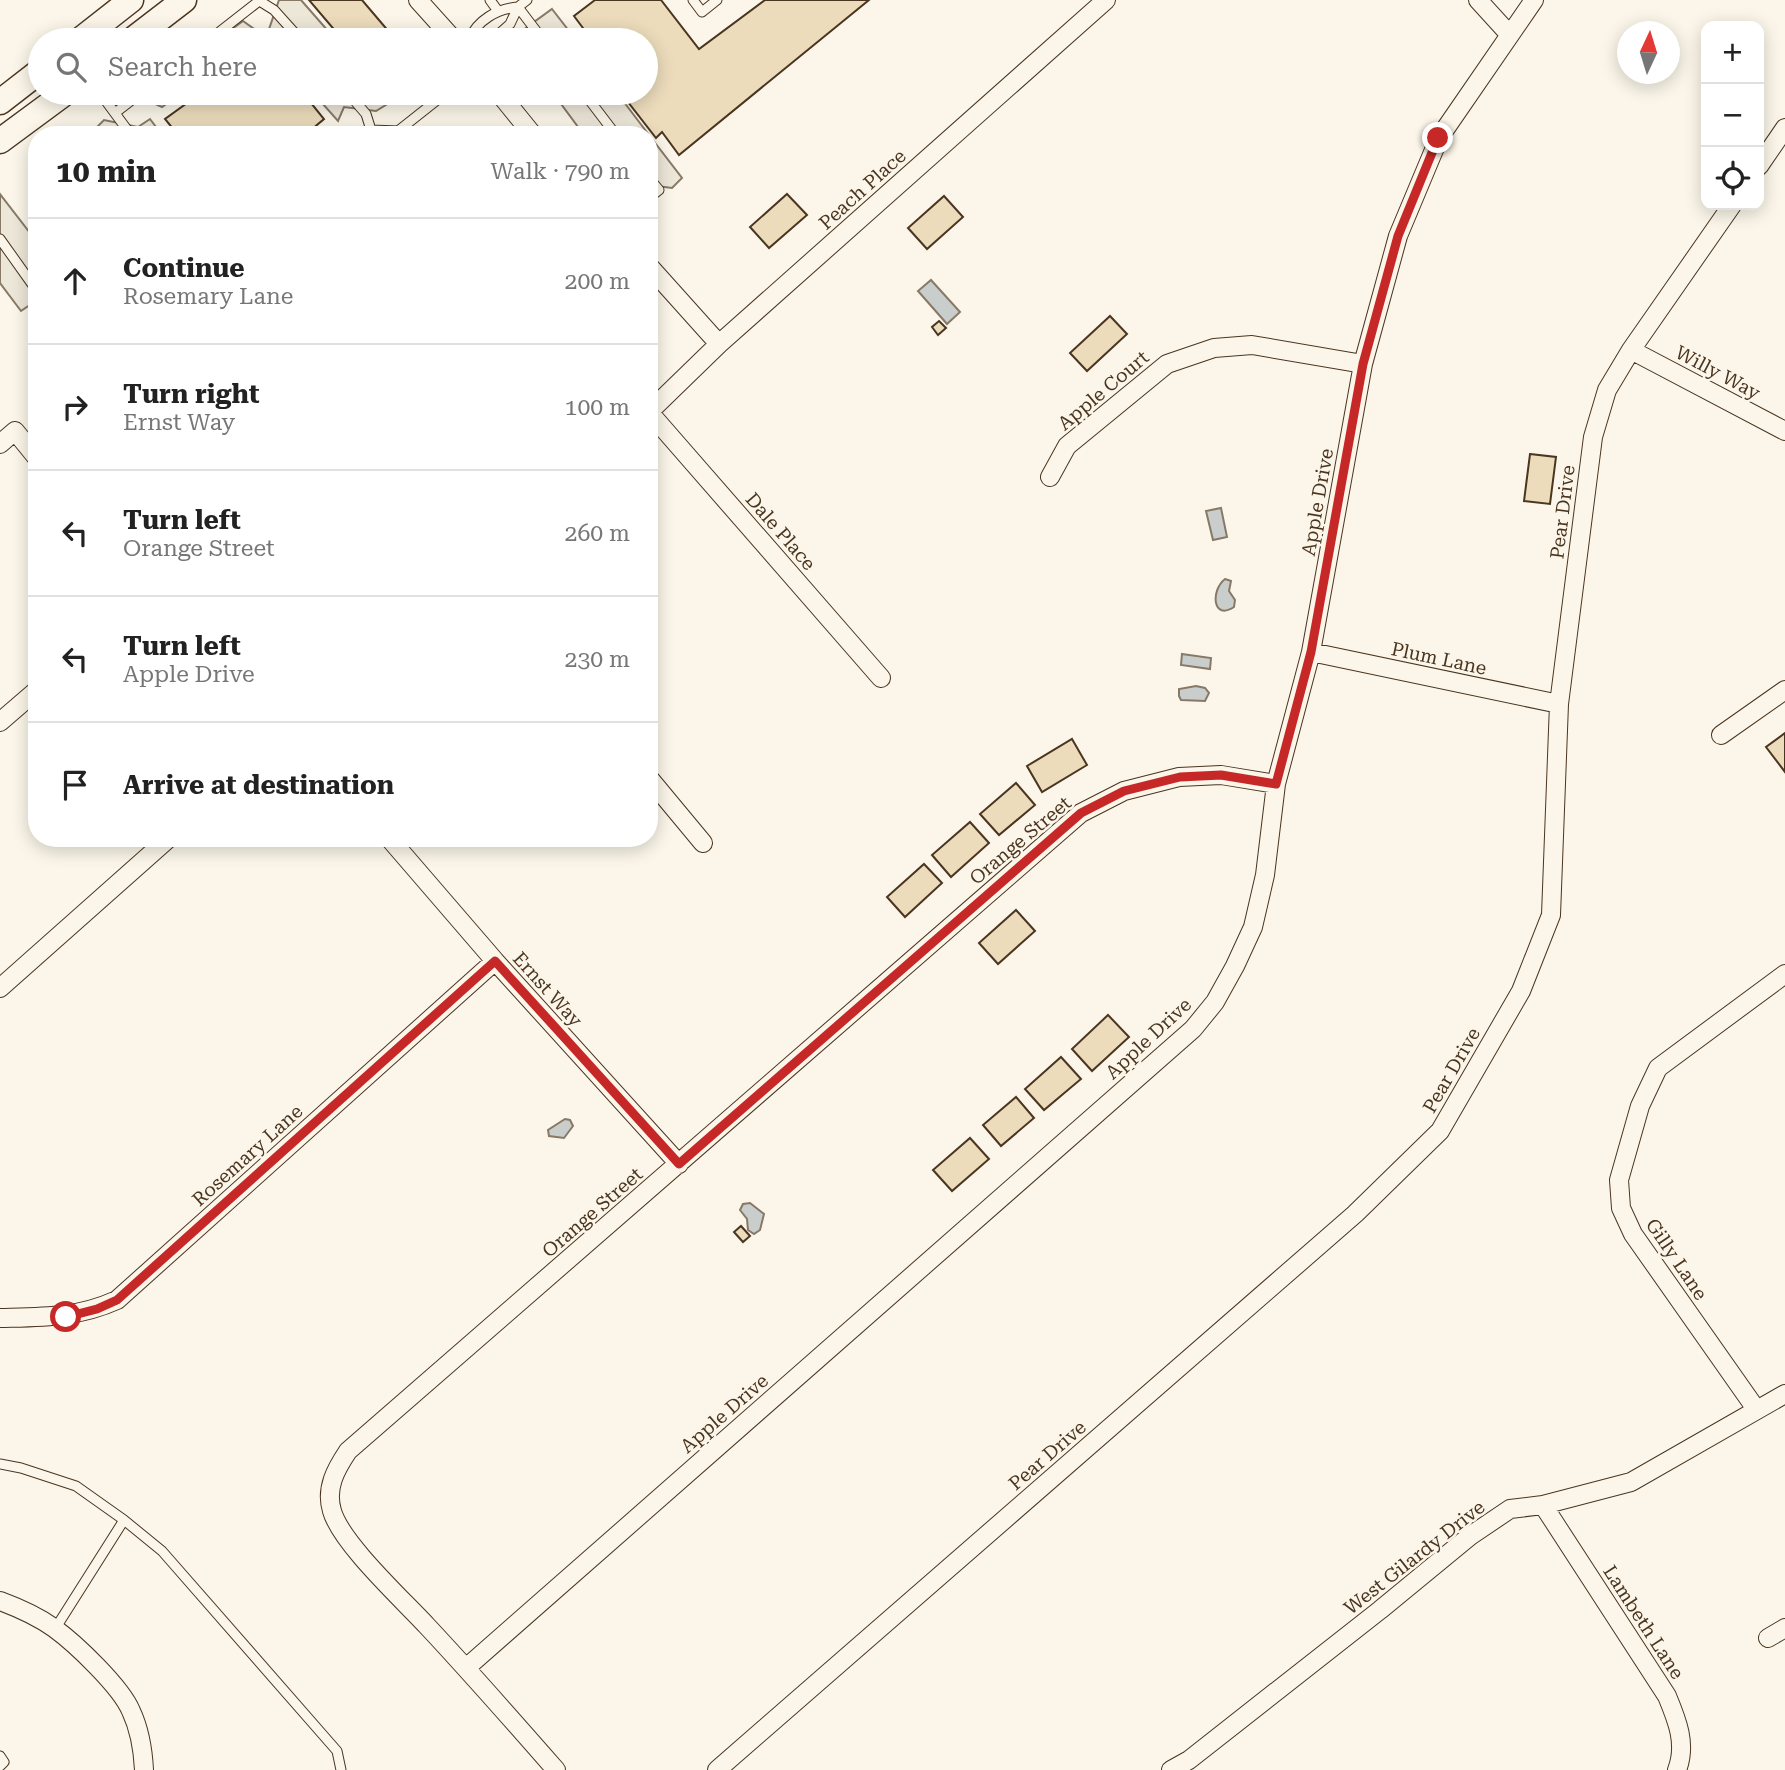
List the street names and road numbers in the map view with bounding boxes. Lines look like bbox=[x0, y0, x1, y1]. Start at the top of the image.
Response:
street label: Peach Place bbox=[814, 144, 911, 234]
street label: Willy Way bbox=[1671, 341, 1765, 405]
street label: Apple Court bbox=[1053, 346, 1153, 435]
street label: Apple Drive bbox=[1297, 447, 1338, 558]
street label: Pear Drive bbox=[1545, 464, 1580, 560]
street label: Dale Place bbox=[741, 488, 821, 575]
street label: Plum Lane bbox=[1389, 637, 1489, 680]
street label: Orange Street bbox=[965, 791, 1076, 889]
street label: Ernst Way bbox=[508, 947, 588, 1032]
street label: Apple Drive bbox=[1101, 993, 1196, 1084]
street label: Pear Drive bbox=[1418, 1024, 1485, 1117]
street label: Rosemary Lane bbox=[187, 1100, 307, 1211]
street label: Orange Street bbox=[537, 1163, 647, 1262]
street label: Gilly Lane bbox=[1641, 1214, 1712, 1304]
street label: Apple Drive bbox=[676, 1369, 773, 1458]
street label: Pear Drive bbox=[1004, 1416, 1091, 1495]
street label: West Gilardy Drive bbox=[1339, 1495, 1489, 1619]
street label: Lambeth Lane bbox=[1598, 1561, 1689, 1684]

